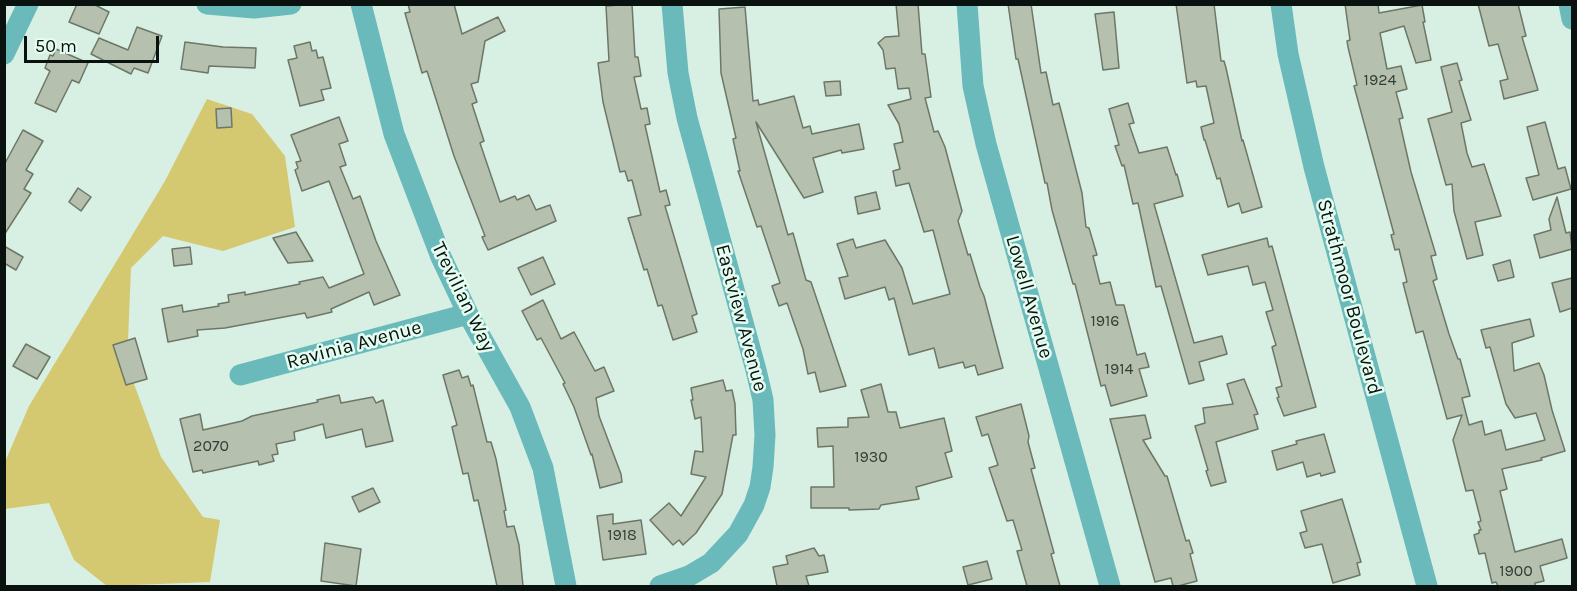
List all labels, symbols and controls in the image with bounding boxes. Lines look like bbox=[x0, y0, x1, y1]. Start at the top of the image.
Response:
scale bar bbox=[27, 24, 162, 62]
text: 50 m bbox=[35, 35, 77, 57]
house number: 1924 bbox=[1364, 70, 1396, 90]
street label: Strathmoor Boulevard bbox=[1311, 197, 1387, 397]
street label: Lowell Avenue bbox=[1000, 233, 1058, 361]
street label: Trevilian Way bbox=[426, 238, 500, 356]
street label: Eastview Avenue bbox=[710, 242, 772, 394]
house number: 1916 bbox=[1090, 311, 1120, 331]
street label: Ravinia Avenue bbox=[284, 315, 424, 375]
house number: 1914 bbox=[1105, 359, 1133, 379]
house number: 2070 bbox=[193, 436, 229, 456]
house number: 1930 bbox=[854, 447, 888, 467]
house number: 1918 bbox=[607, 525, 637, 545]
house number: 1900 bbox=[1499, 561, 1533, 581]

